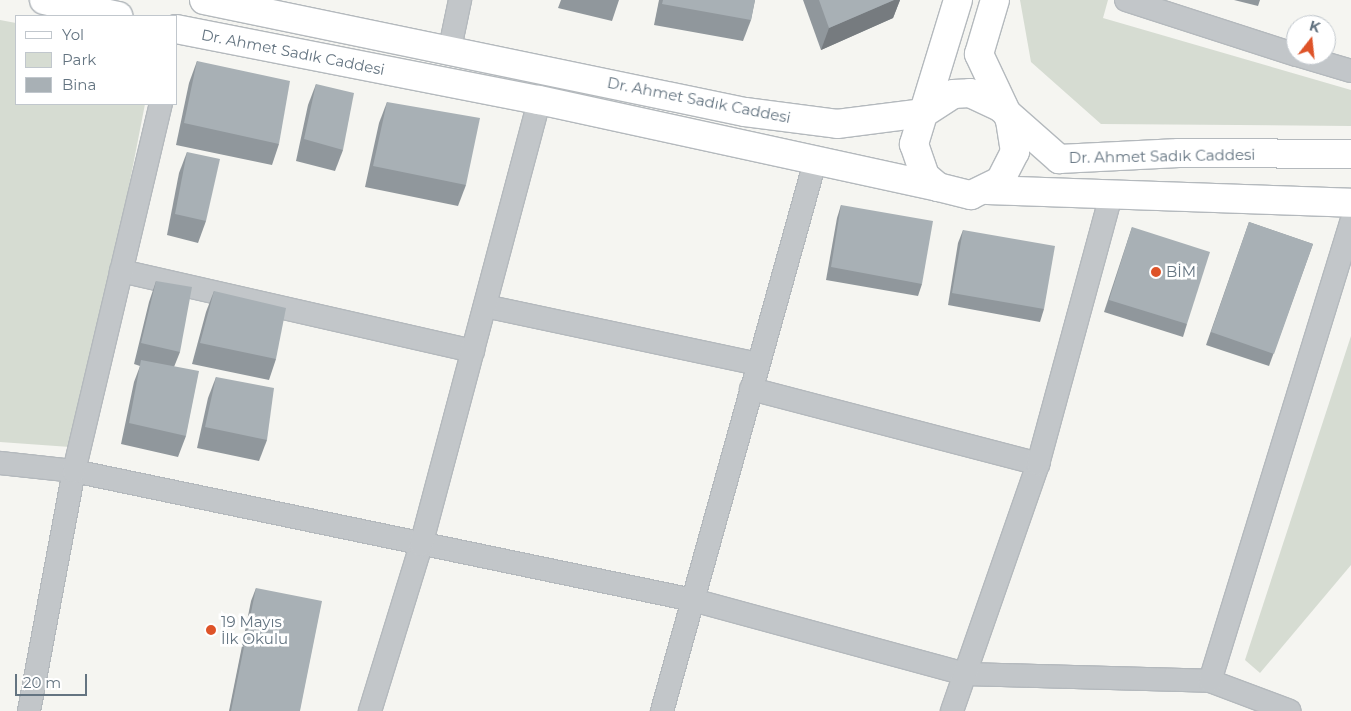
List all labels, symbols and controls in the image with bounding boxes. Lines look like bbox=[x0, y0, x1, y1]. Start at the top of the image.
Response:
legend bbox=[15, 15, 178, 105]
north arrow bbox=[1286, 15, 1336, 65]
text: K bbox=[1307, 16, 1322, 37]
text: Yol bbox=[62, 25, 84, 44]
street label: Dr. Ahmet Sadık Caddesi bbox=[200, 25, 386, 79]
text: Park bbox=[62, 50, 96, 69]
street label: Dr. Ahmet Sadık Caddesi bbox=[606, 73, 792, 127]
text: Bina bbox=[62, 75, 96, 94]
street label: Dr. Ahmet Sadık Caddesi bbox=[1069, 145, 1255, 167]
place label: BİM bbox=[1166, 263, 1196, 281]
marker: BİM bbox=[1150, 266, 1162, 278]
place label: 19 Mayıs İlk Okulu bbox=[221, 612, 288, 647]
marker: 19 Mayıs İlk Okulu bbox=[205, 624, 217, 636]
scale bar bbox=[18, 664, 90, 696]
text: 20 m bbox=[23, 673, 61, 692]

